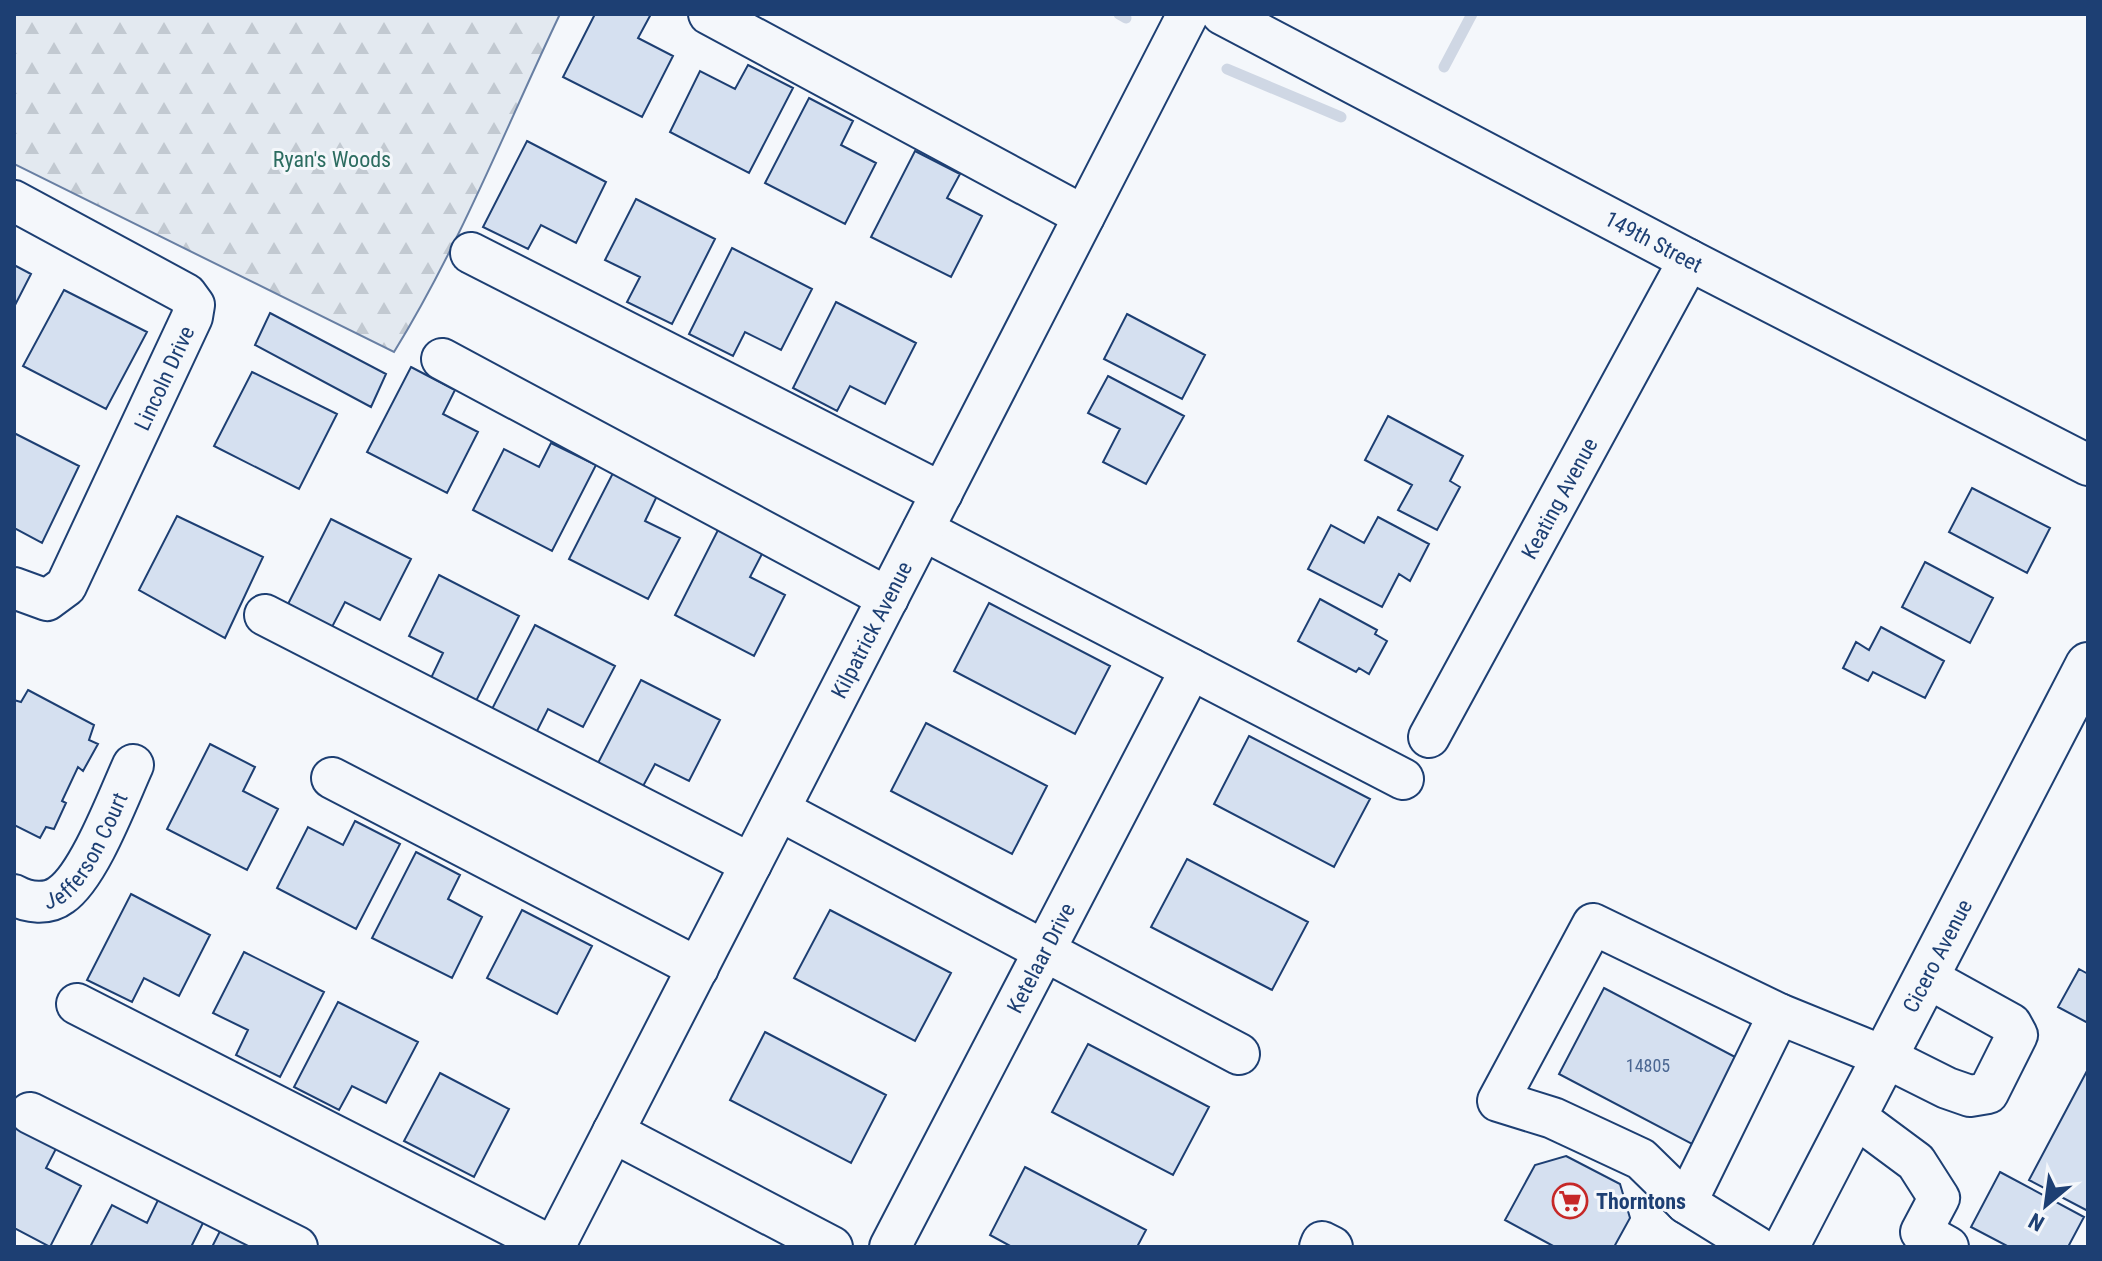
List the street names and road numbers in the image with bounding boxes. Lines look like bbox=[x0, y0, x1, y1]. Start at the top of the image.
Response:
street label: 149th Street bbox=[1601, 206, 1706, 278]
street label: Lincoln Drive bbox=[129, 322, 199, 434]
street label: Keating Avenue bbox=[1517, 434, 1603, 563]
street label: Kilpatrick Avenue bbox=[826, 557, 917, 703]
street label: Jefferson Court bbox=[42, 789, 133, 914]
street label: Cicero Avenue bbox=[1898, 895, 1977, 1017]
street label: Ketelaar Drive bbox=[1002, 899, 1080, 1017]

